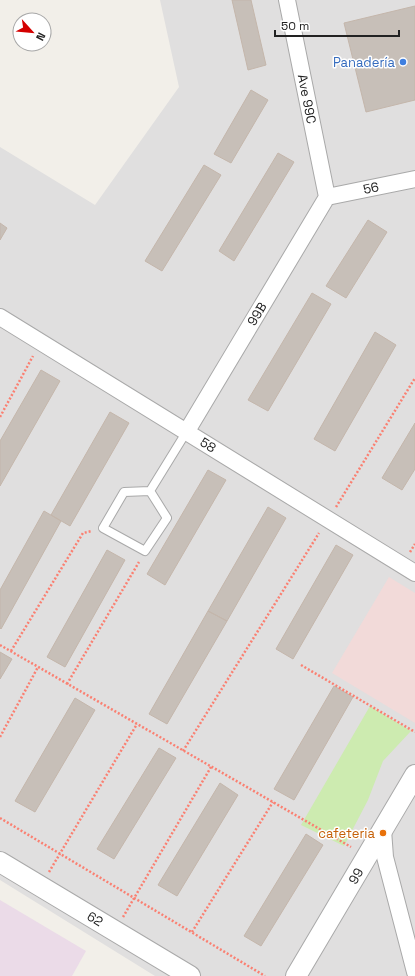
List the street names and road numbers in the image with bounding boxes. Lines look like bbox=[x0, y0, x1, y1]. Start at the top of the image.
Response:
street label: Ave 99C bbox=[294, 73, 320, 125]
street label: 56 bbox=[362, 178, 381, 198]
street label: 99B bbox=[243, 299, 271, 329]
street label: 58 bbox=[197, 434, 219, 456]
street label: 99 bbox=[345, 865, 367, 887]
street label: 62 bbox=[84, 908, 106, 930]

